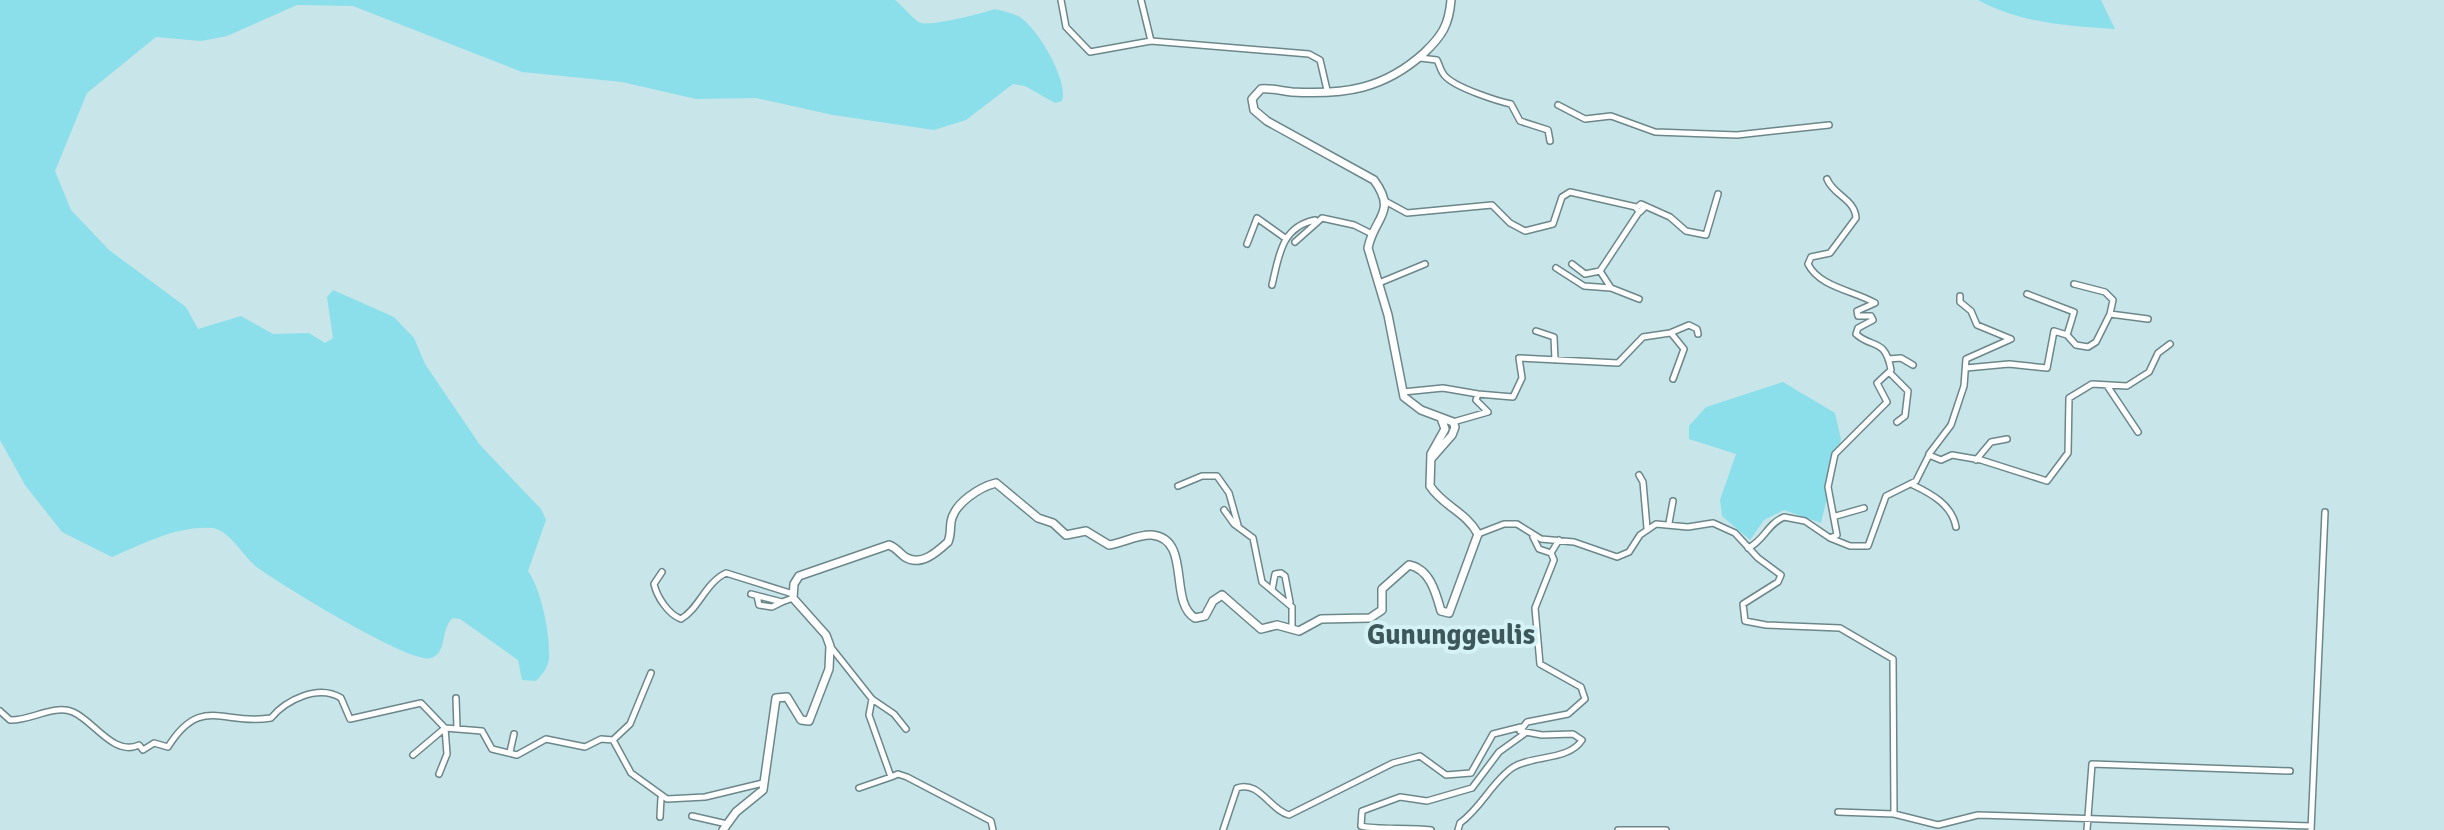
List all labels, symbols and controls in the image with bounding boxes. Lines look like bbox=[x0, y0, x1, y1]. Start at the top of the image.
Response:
district label: Gununggeulis bbox=[1367, 618, 1535, 652]

